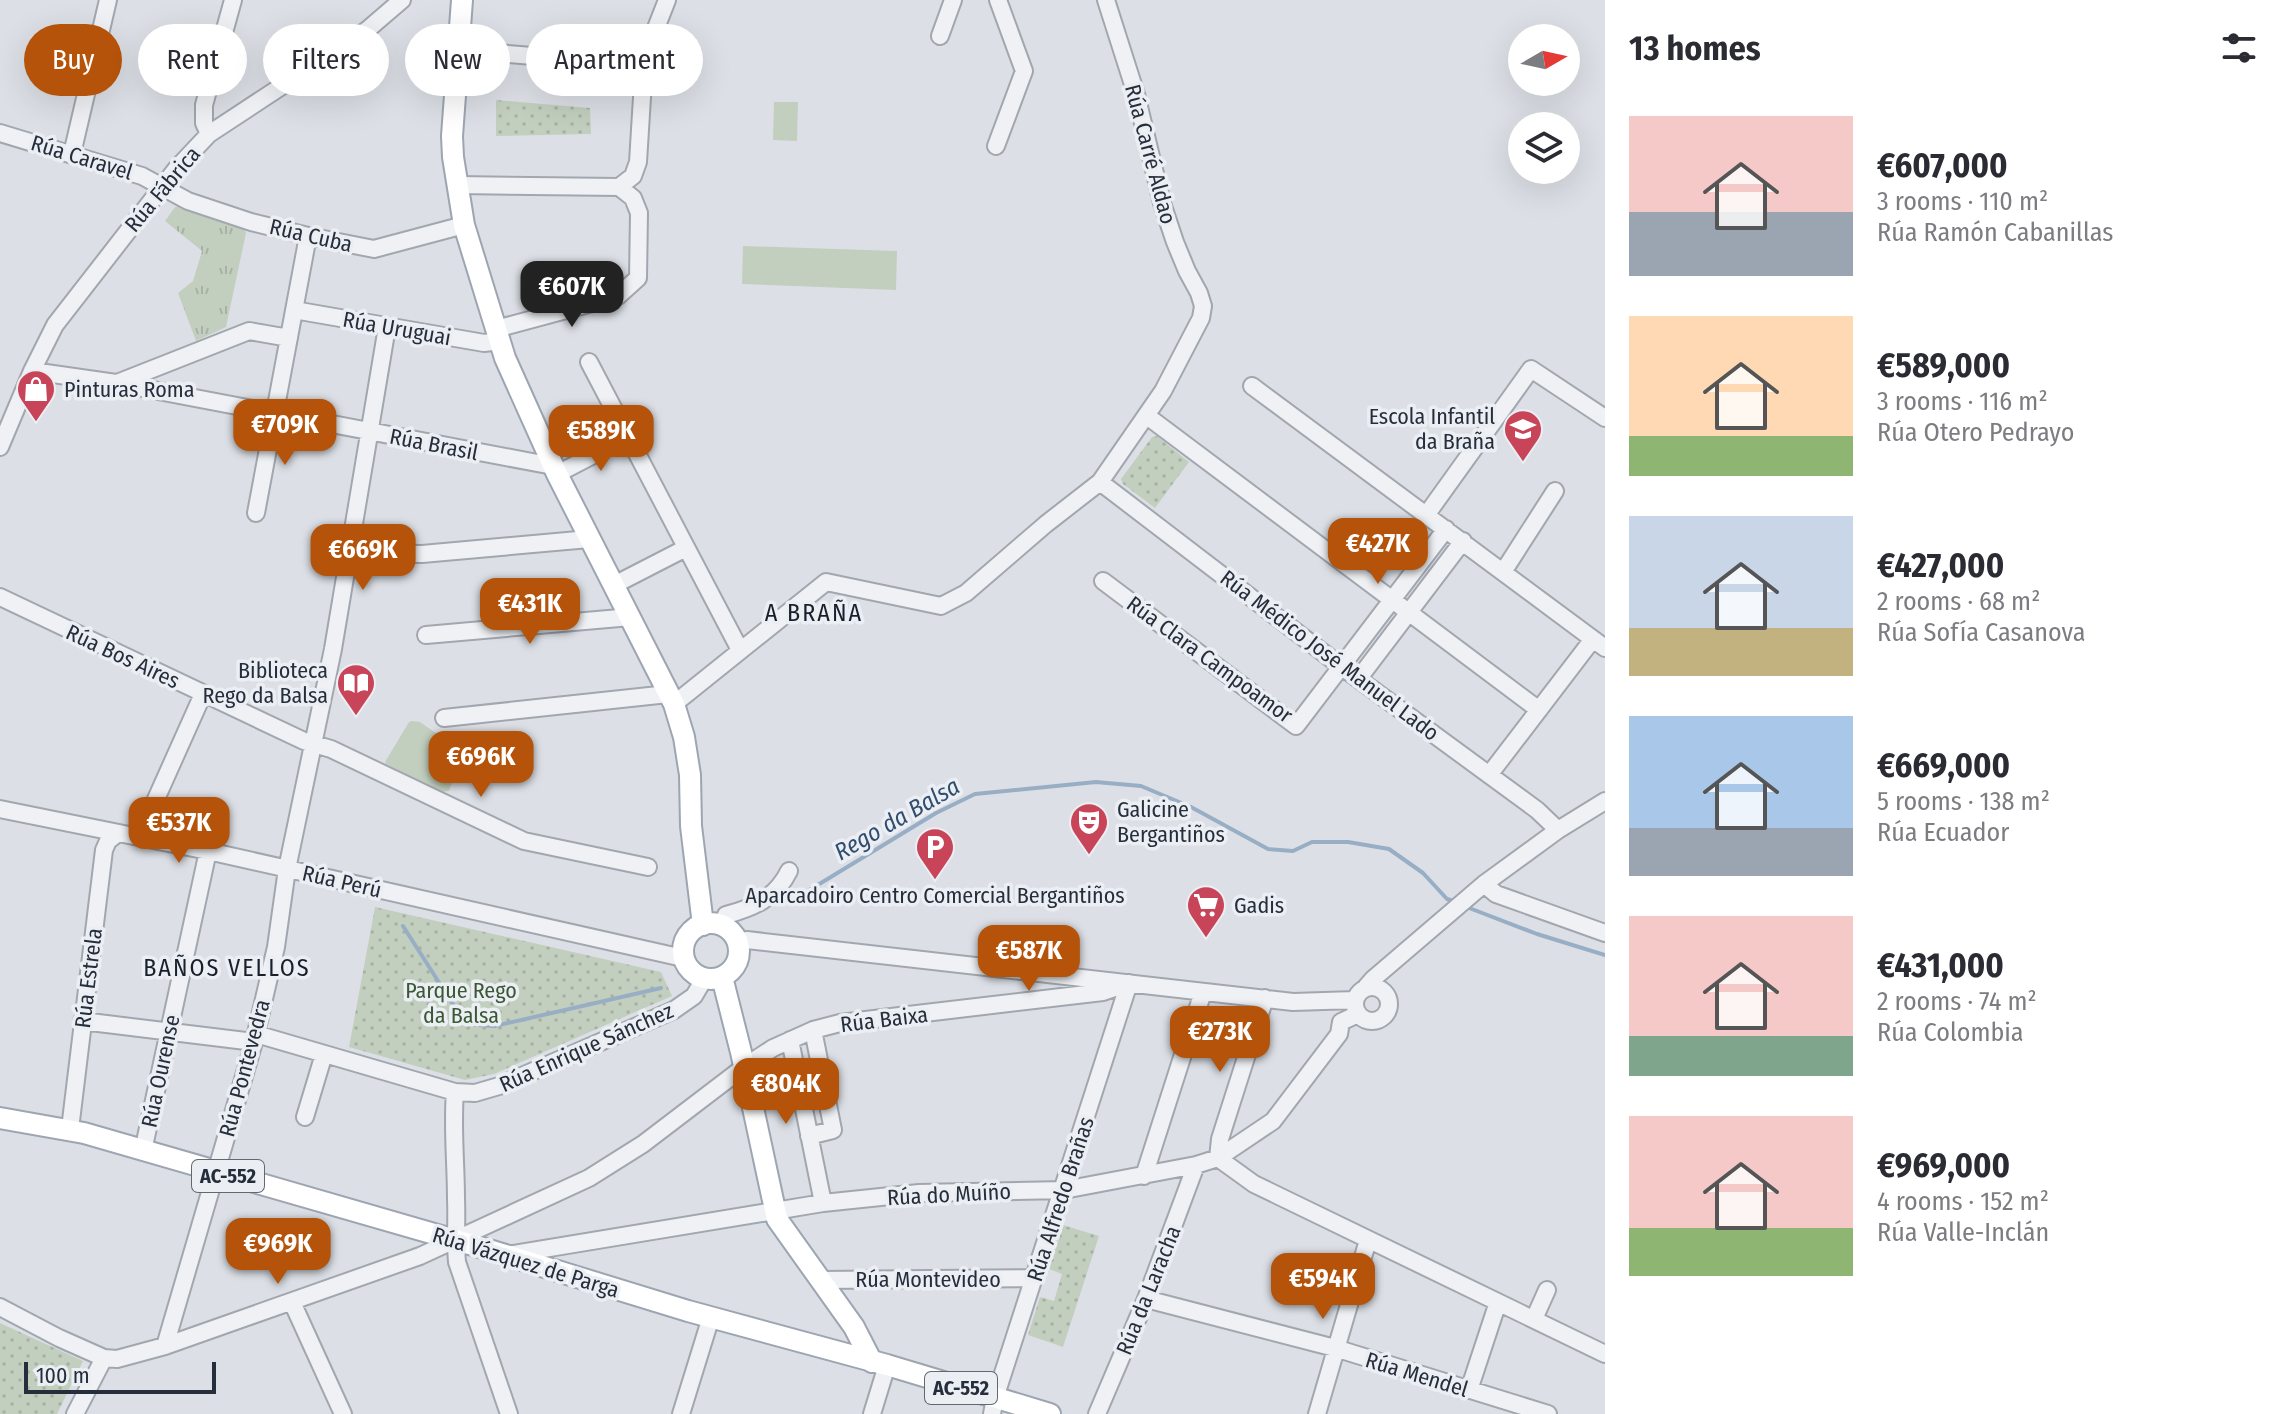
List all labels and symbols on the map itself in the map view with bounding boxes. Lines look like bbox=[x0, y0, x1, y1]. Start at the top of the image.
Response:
north arrow bbox=[1508, 24, 1580, 96]
street label: Rúa Carré Aldao bbox=[1119, 81, 1182, 227]
street label: Rúa Caravel bbox=[28, 129, 136, 186]
street label: Rúa Fábrica bbox=[119, 141, 206, 238]
street label: Rúa Cuba bbox=[267, 213, 355, 258]
pin: €607K bbox=[516, 261, 628, 329]
street label: Rúa Uruguai bbox=[341, 306, 453, 351]
shop icon: Pinturas Roma bbox=[15, 368, 57, 423]
place label: Pinturas Roma bbox=[64, 376, 194, 403]
pin: €709K bbox=[229, 399, 341, 467]
place label: Escola Infantil da Braña bbox=[1369, 403, 1495, 455]
pin: €589K bbox=[545, 405, 657, 473]
school or university icon: Escola Infantil da Braña bbox=[1502, 408, 1544, 463]
street label: Rúa Brasil bbox=[387, 423, 481, 466]
pin: €427K bbox=[1322, 518, 1434, 586]
pin: €669K bbox=[307, 524, 419, 592]
street label: Rúa Médico José Manuel Lado bbox=[1215, 564, 1445, 747]
pin: €431K bbox=[474, 578, 586, 646]
street label: Rúa Clara Campoamor bbox=[1121, 590, 1298, 729]
district label: A BRAÑA bbox=[765, 599, 863, 627]
street label: Rúa Bos Aires bbox=[62, 618, 184, 694]
place label: Biblioteca Rego da Balsa bbox=[203, 657, 328, 709]
library icon: Biblioteca Rego da Balsa bbox=[335, 662, 377, 717]
pin: €696K bbox=[425, 731, 537, 799]
water label: Rego da Balsa bbox=[829, 772, 965, 866]
place label: Galicine Bergantiños bbox=[1117, 796, 1225, 848]
pin: €537K bbox=[123, 797, 235, 865]
theatre icon: Galicine Bergantiños bbox=[1068, 801, 1110, 856]
parking icon: Aparcadoiro Centro Comercial Bergantiños bbox=[914, 826, 956, 881]
street label: Rúa Perú bbox=[300, 859, 384, 904]
place label: Aparcadoiro Centro Comercial Bergantiños bbox=[745, 882, 1125, 909]
supermarket icon: Gadis bbox=[1185, 884, 1227, 939]
place label: Gadis bbox=[1234, 892, 1284, 919]
pin: €587K bbox=[973, 925, 1085, 993]
street label: Rúa Estrela bbox=[69, 926, 108, 1030]
district label: BAÑOS VELLOS bbox=[143, 954, 311, 982]
park label: Parque Rego da Balsa bbox=[405, 977, 517, 1029]
street label: Rúa Pontevedra bbox=[213, 996, 276, 1140]
street label: Rúa Enrique Sánchez bbox=[495, 997, 678, 1098]
street label: Rúa Baixa bbox=[839, 1001, 929, 1038]
pin: €273K bbox=[1164, 1006, 1276, 1074]
street label: Rúa Ourense bbox=[135, 1012, 186, 1130]
pin: €804K bbox=[730, 1058, 842, 1126]
street label: Rúa Alfredo Brañas bbox=[1021, 1113, 1100, 1285]
road number: AC-552 bbox=[192, 1160, 264, 1192]
street label: Rúa do Muíño bbox=[886, 1178, 1012, 1211]
pin: €969K bbox=[222, 1218, 334, 1286]
street label: Rúa Vázquez de Parga bbox=[429, 1221, 623, 1304]
street label: Rúa da Laracha bbox=[1110, 1222, 1187, 1359]
pin: €594K bbox=[1267, 1253, 1379, 1321]
street label: Rúa Montevideo bbox=[855, 1266, 1001, 1293]
street label: Rúa Mendel bbox=[1362, 1346, 1472, 1403]
scale bar bbox=[24, 1358, 216, 1394]
road number: AC-552 bbox=[925, 1372, 997, 1404]

